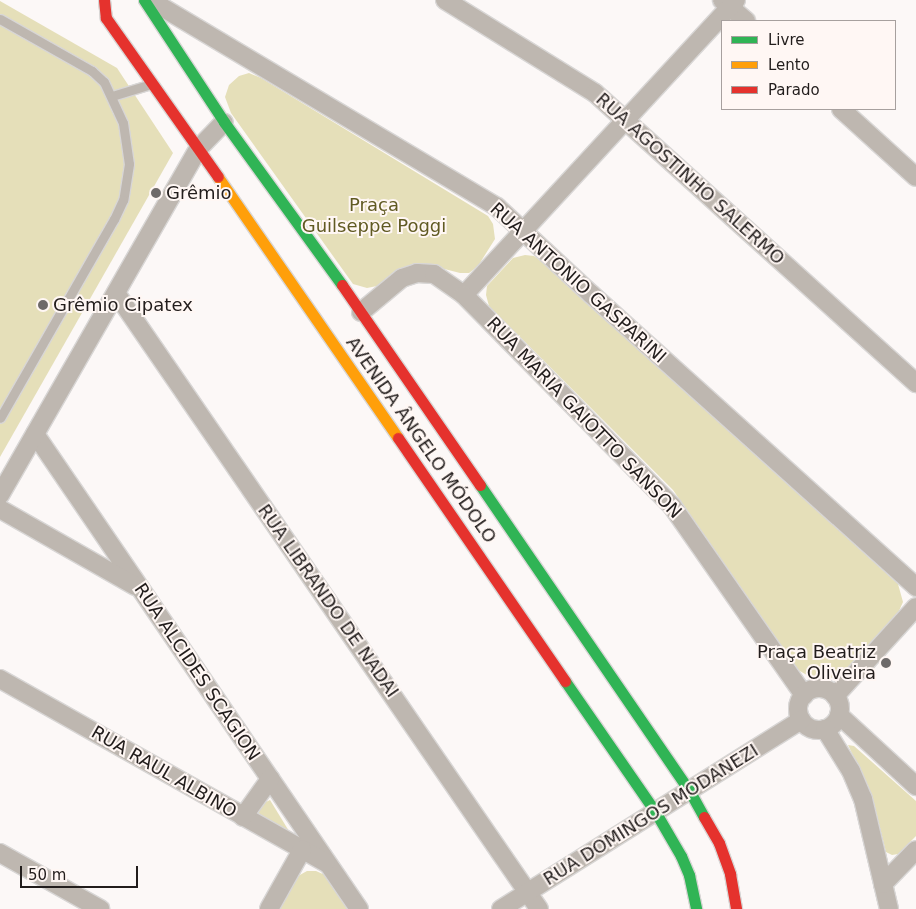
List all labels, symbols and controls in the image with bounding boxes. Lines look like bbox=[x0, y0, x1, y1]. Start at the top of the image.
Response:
legend bbox=[721, 20, 896, 110]
text: Livre bbox=[768, 31, 804, 49]
text: Lento bbox=[768, 56, 810, 74]
text: Parado bbox=[768, 81, 820, 99]
street label: RUA AGOSTINHO SALERMO bbox=[591, 89, 789, 269]
place label: Grêmio bbox=[166, 182, 232, 204]
marker: Grêmio bbox=[150, 187, 162, 199]
park label: Praça Guilseppe Poggi bbox=[302, 195, 446, 238]
street label: RUA ANTONIO GASPARINI bbox=[485, 198, 671, 368]
place label: Grêmio Cipatex bbox=[53, 294, 193, 316]
marker: Grêmio Cipatex bbox=[37, 299, 49, 311]
street label: RUA MARIA GAIOTTO SANSON bbox=[482, 313, 686, 523]
street label: AVENIDA ÂNGELO MÓDOLO bbox=[341, 333, 501, 547]
street label: RUA LIBRANDO DE NADAI bbox=[253, 500, 403, 702]
street label: RUA ALCIDES SCAGION bbox=[130, 579, 264, 765]
place label: Praça Beatriz Oliveira bbox=[757, 642, 876, 684]
marker: Praça Beatriz Oliveira bbox=[880, 657, 892, 669]
street label: RUA RAUL ALBINO bbox=[87, 722, 241, 822]
street label: RUA DOMINGOS MODANEZI bbox=[540, 740, 762, 890]
scale bar bbox=[22, 856, 140, 888]
text: 50 m bbox=[28, 866, 66, 884]

